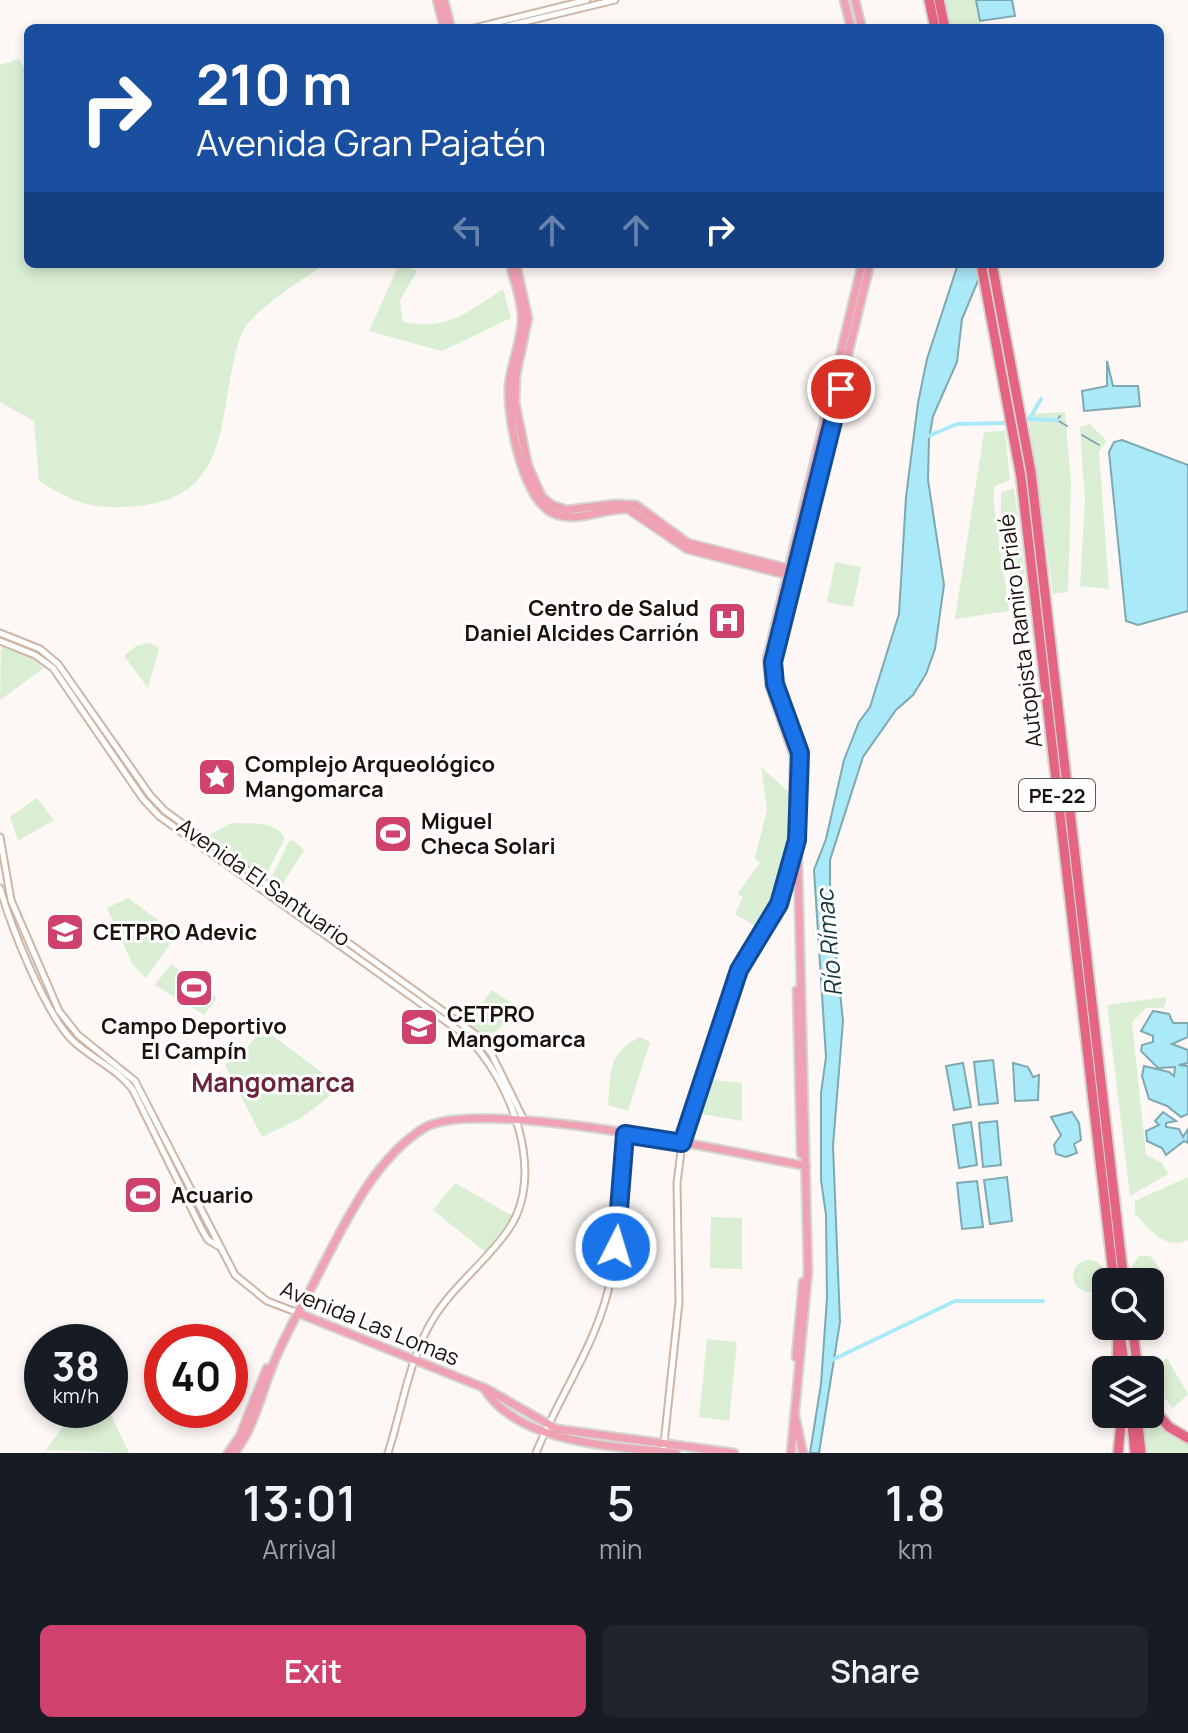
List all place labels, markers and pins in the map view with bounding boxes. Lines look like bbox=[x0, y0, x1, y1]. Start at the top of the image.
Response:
pin bbox=[807, 355, 875, 423]
place label: Centro de Salud Daniel Alcides Carrión bbox=[465, 593, 699, 648]
hospital icon: Centro de Salud Daniel Alcides Carrión bbox=[706, 600, 748, 642]
place label: Complejo Arqueológico Mangomarca bbox=[245, 749, 495, 804]
place icon: Complejo Arqueológico Mangomarca bbox=[196, 756, 238, 798]
place label: Miguel Checa Solari bbox=[421, 806, 556, 861]
sports icon: Miguel Checa Solari bbox=[372, 813, 414, 855]
school or university icon: CETPRO Adevic bbox=[44, 911, 86, 953]
place label: CETPRO Adevic bbox=[93, 917, 257, 947]
sports icon: Campo Deportivo El Campín bbox=[173, 967, 215, 1009]
place label: CETPRO Mangomarca bbox=[447, 999, 586, 1054]
school or university icon: CETPRO Mangomarca bbox=[398, 1006, 440, 1048]
place label: Campo Deportivo El Campín bbox=[101, 1011, 287, 1066]
sports icon: Acuario bbox=[122, 1174, 164, 1216]
place label: Acuario bbox=[171, 1180, 253, 1210]

